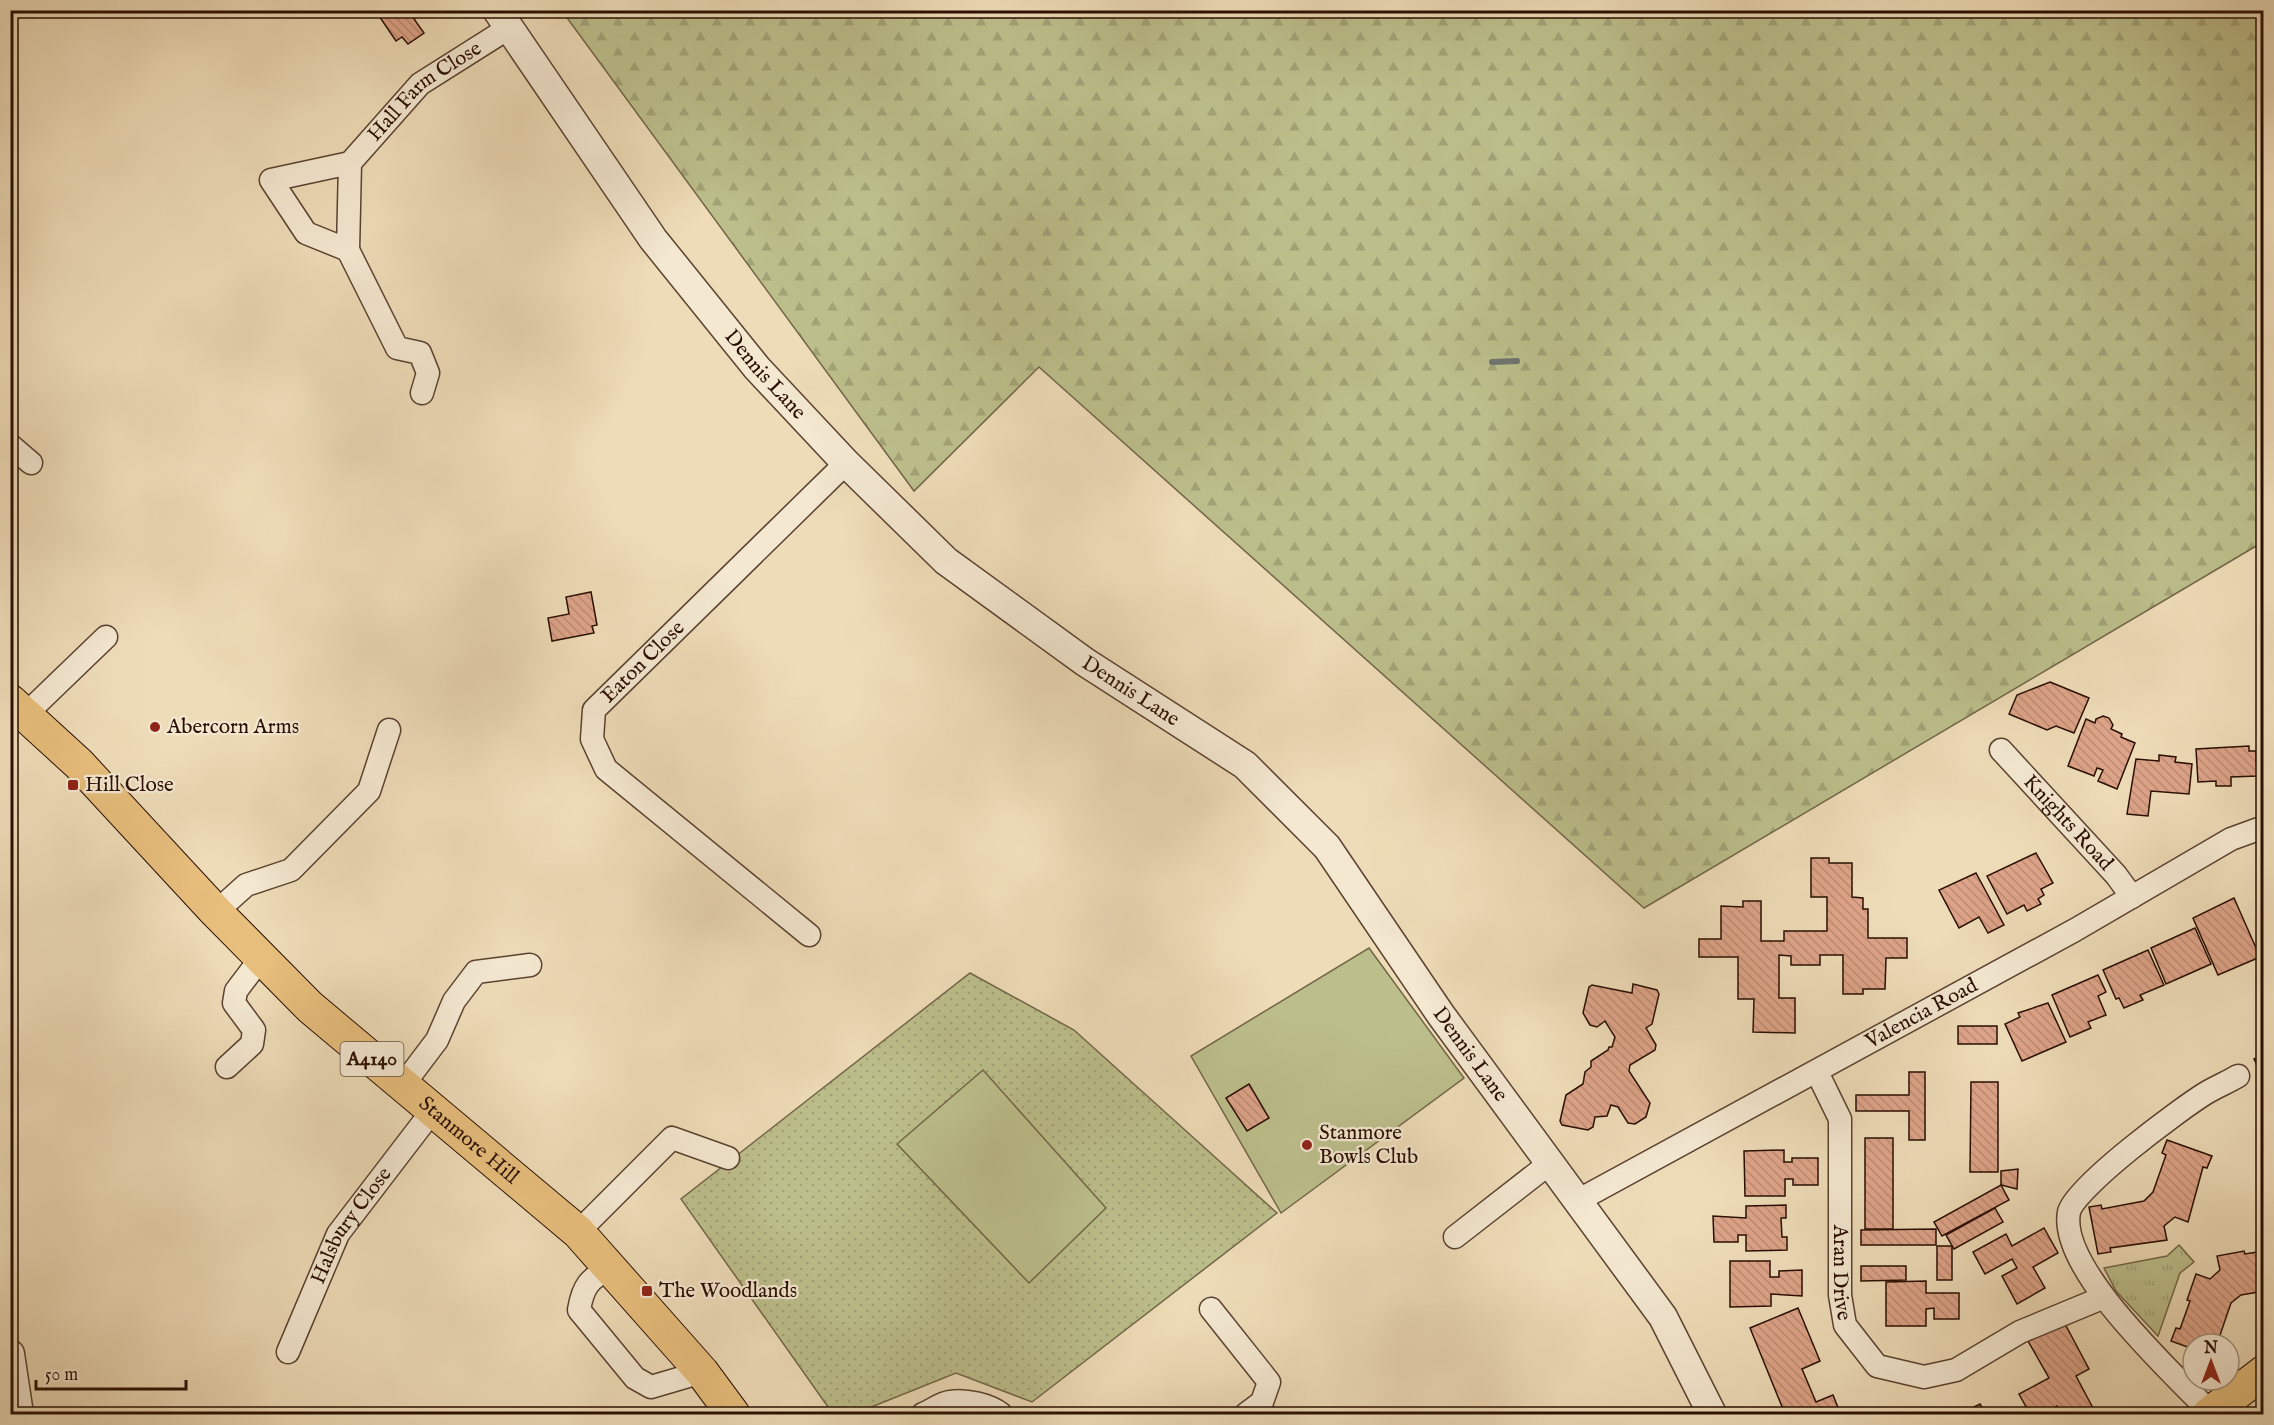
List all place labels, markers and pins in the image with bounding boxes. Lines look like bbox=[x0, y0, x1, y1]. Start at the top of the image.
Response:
place label: Abercorn Arms bbox=[166, 714, 299, 741]
marker: Abercorn Arms bbox=[148, 720, 162, 734]
place label: Hill Close bbox=[85, 772, 174, 799]
marker: Hill Close bbox=[66, 778, 80, 792]
place label: Stanmore Bowls Club bbox=[1319, 1120, 1418, 1171]
marker: Stanmore Bowls Club bbox=[1300, 1138, 1314, 1152]
place label: The Woodlands bbox=[659, 1278, 797, 1305]
marker: The Woodlands bbox=[640, 1284, 654, 1298]

